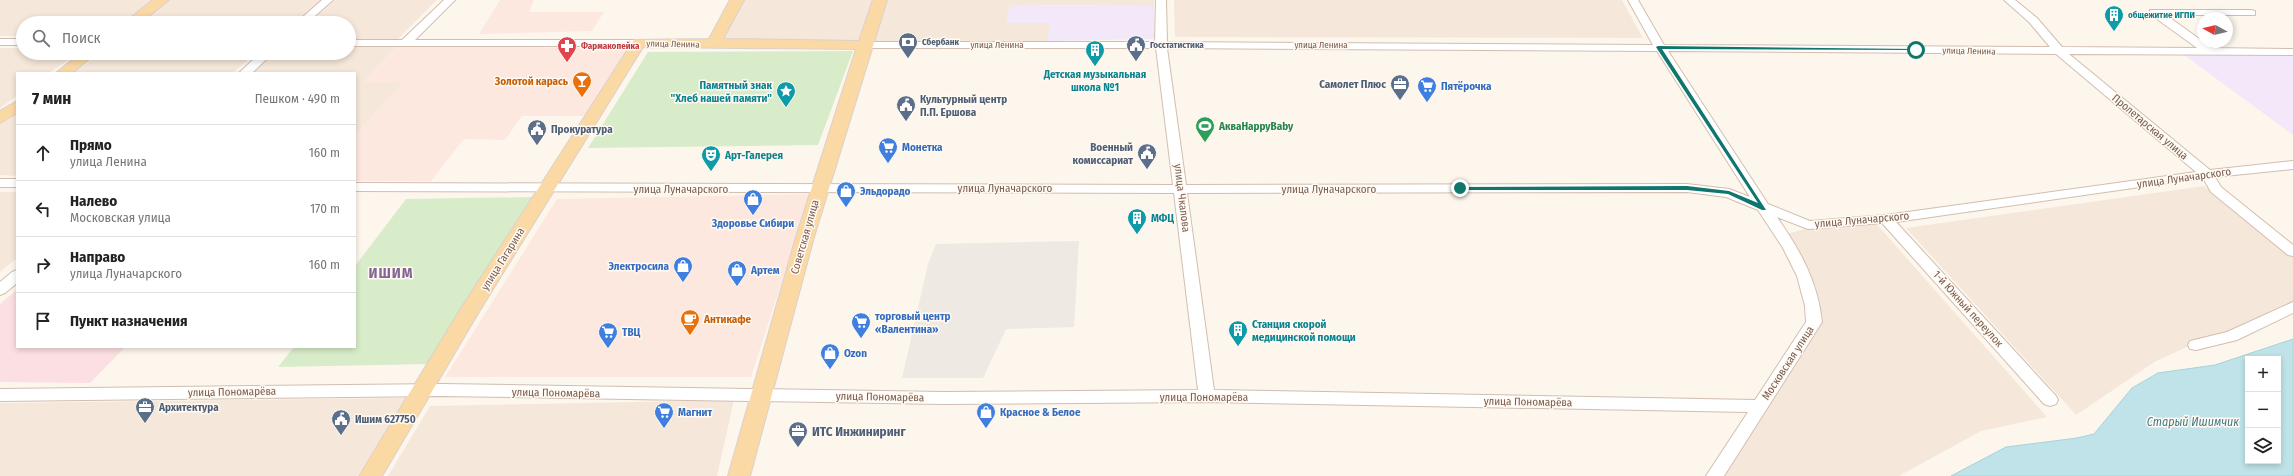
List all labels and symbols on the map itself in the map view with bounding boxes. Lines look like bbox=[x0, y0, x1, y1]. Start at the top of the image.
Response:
building icon: общежитие ИГПИ bbox=[2103, 4, 2125, 32]
place label: общежитие ИГПИ bbox=[2128, 10, 2195, 20]
north arrow bbox=[2197, 12, 2233, 48]
bank icon: Сбербанк bbox=[897, 31, 919, 59]
public building icon: Госстатистика bbox=[1125, 34, 1147, 62]
pharmacy icon: Фармакопейка bbox=[556, 35, 578, 63]
place label: Сбербанк bbox=[922, 37, 960, 47]
street label: улица Ленина bbox=[646, 39, 700, 49]
building icon: Детская музыкальная школа №1 bbox=[1084, 39, 1106, 67]
street label: улица Ленина bbox=[970, 40, 1024, 50]
place label: Госстатистика bbox=[1150, 40, 1204, 50]
street label: улица Ленина bbox=[1294, 40, 1348, 50]
place label: Фармакопейка bbox=[581, 41, 640, 51]
route start bbox=[1907, 41, 1925, 59]
street label: улица Ленина bbox=[1942, 46, 1996, 56]
place label: Детская музыкальная школа №1 bbox=[1043, 68, 1146, 94]
bar icon: Золотой карась bbox=[571, 70, 593, 98]
office icon: Самолет Плюс bbox=[1389, 73, 1411, 101]
place label: Золотой карась bbox=[494, 75, 569, 88]
supermarket icon: Пятёрочка bbox=[1416, 75, 1438, 103]
place label: Самолет Плюс bbox=[1319, 78, 1386, 91]
place label: Памятный знак "Хлеб нашей памяти" bbox=[671, 79, 772, 105]
place icon: Памятный знак "Хлеб нашей памяти" bbox=[775, 80, 797, 108]
place label: Пятёрочка bbox=[1441, 80, 1492, 93]
street label: Пролетарская улица bbox=[2109, 91, 2191, 163]
place label: Культурный центр П.П. Ершова bbox=[920, 93, 1007, 119]
public building icon: Культурный центр П.П. Ершова bbox=[895, 94, 917, 122]
sports icon: АкваHappyBaby bbox=[1194, 115, 1216, 143]
public building icon: Прокуратура bbox=[526, 118, 548, 146]
place label: АкваHappyBaby bbox=[1218, 120, 1294, 133]
place label: Прокуратура bbox=[551, 123, 613, 136]
supermarket icon: Монетка bbox=[877, 136, 899, 164]
place label: Монетка bbox=[902, 141, 943, 154]
place label: Военный комиссариат bbox=[1073, 141, 1133, 167]
public building icon: Военный комиссариат bbox=[1136, 142, 1158, 170]
theatre icon: Арт-Галерея bbox=[700, 144, 722, 172]
place label: Арт-Галерея bbox=[724, 149, 783, 162]
street label: улица Чкалова bbox=[1171, 163, 1193, 233]
street label: улица Луначарского bbox=[2136, 165, 2232, 191]
route end bbox=[1451, 179, 1469, 197]
shop icon: Эльдорадо bbox=[835, 180, 857, 208]
street label: улица Луначарского bbox=[958, 182, 1053, 195]
street label: улица Луначарского bbox=[634, 183, 729, 196]
street label: улица Луначарского bbox=[1282, 183, 1377, 196]
place label: Эльдорадо bbox=[860, 185, 910, 198]
shop icon: Здоровье Сибири bbox=[742, 188, 764, 216]
street label: Советская улица bbox=[788, 198, 822, 276]
building icon: МФЦ bbox=[1126, 207, 1148, 235]
street label: улица Луначарского bbox=[1814, 209, 1910, 231]
place label: МФЦ bbox=[1151, 212, 1174, 225]
place label: Здоровье Сибири bbox=[711, 217, 794, 230]
street label: улица Гагарина bbox=[478, 225, 528, 293]
shop icon: Электросила bbox=[672, 255, 694, 283]
shop icon: Артем bbox=[726, 259, 748, 287]
place label: Электросила bbox=[609, 260, 670, 273]
district label: ИШИМ bbox=[368, 264, 414, 282]
place label: Артем bbox=[750, 264, 780, 277]
street label: 1-й Южный переулок bbox=[1930, 268, 2006, 350]
cafe icon: Антикафе bbox=[679, 308, 701, 336]
place label: торговый центр «Валентина» bbox=[875, 310, 951, 336]
supermarket icon: торговый центр «Валентина» bbox=[850, 311, 872, 339]
place label: Антикафе bbox=[703, 313, 752, 326]
place label: Станция скорой медицинской помощи bbox=[1252, 318, 1356, 344]
building icon: Станция скорой медицинской помощи bbox=[1227, 319, 1249, 347]
supermarket icon: ТВЦ bbox=[597, 321, 619, 349]
street label: Московская улица bbox=[1759, 324, 1817, 402]
place label: ТВЦ bbox=[622, 326, 641, 339]
shop icon: Ozon bbox=[819, 342, 841, 370]
place label: Ozon bbox=[844, 347, 867, 360]
street label: улица Пономарёва bbox=[188, 385, 276, 399]
street label: улица Пономарёва bbox=[512, 386, 600, 400]
street label: улица Пономарёва bbox=[836, 390, 924, 404]
street label: улица Пономарёва bbox=[1160, 391, 1248, 404]
street label: улица Пономарёва bbox=[1484, 395, 1572, 409]
office icon: Архитектура bbox=[134, 396, 156, 424]
place label: Архитектура bbox=[158, 401, 219, 414]
supermarket icon: Магнит bbox=[653, 401, 675, 429]
shop icon: Красное & Белое bbox=[975, 401, 997, 429]
place label: Магнит bbox=[678, 406, 712, 419]
place label: Красное & Белое bbox=[1000, 406, 1081, 419]
public building icon: Ишим 627750 bbox=[330, 408, 352, 436]
place label: Ишим 627750 bbox=[355, 413, 416, 426]
water label: Старый Ишимчик bbox=[2147, 415, 2239, 429]
office icon: ИТС Инжиниринг bbox=[787, 420, 809, 448]
place label: ИТС Инжиниринг bbox=[812, 424, 907, 439]

